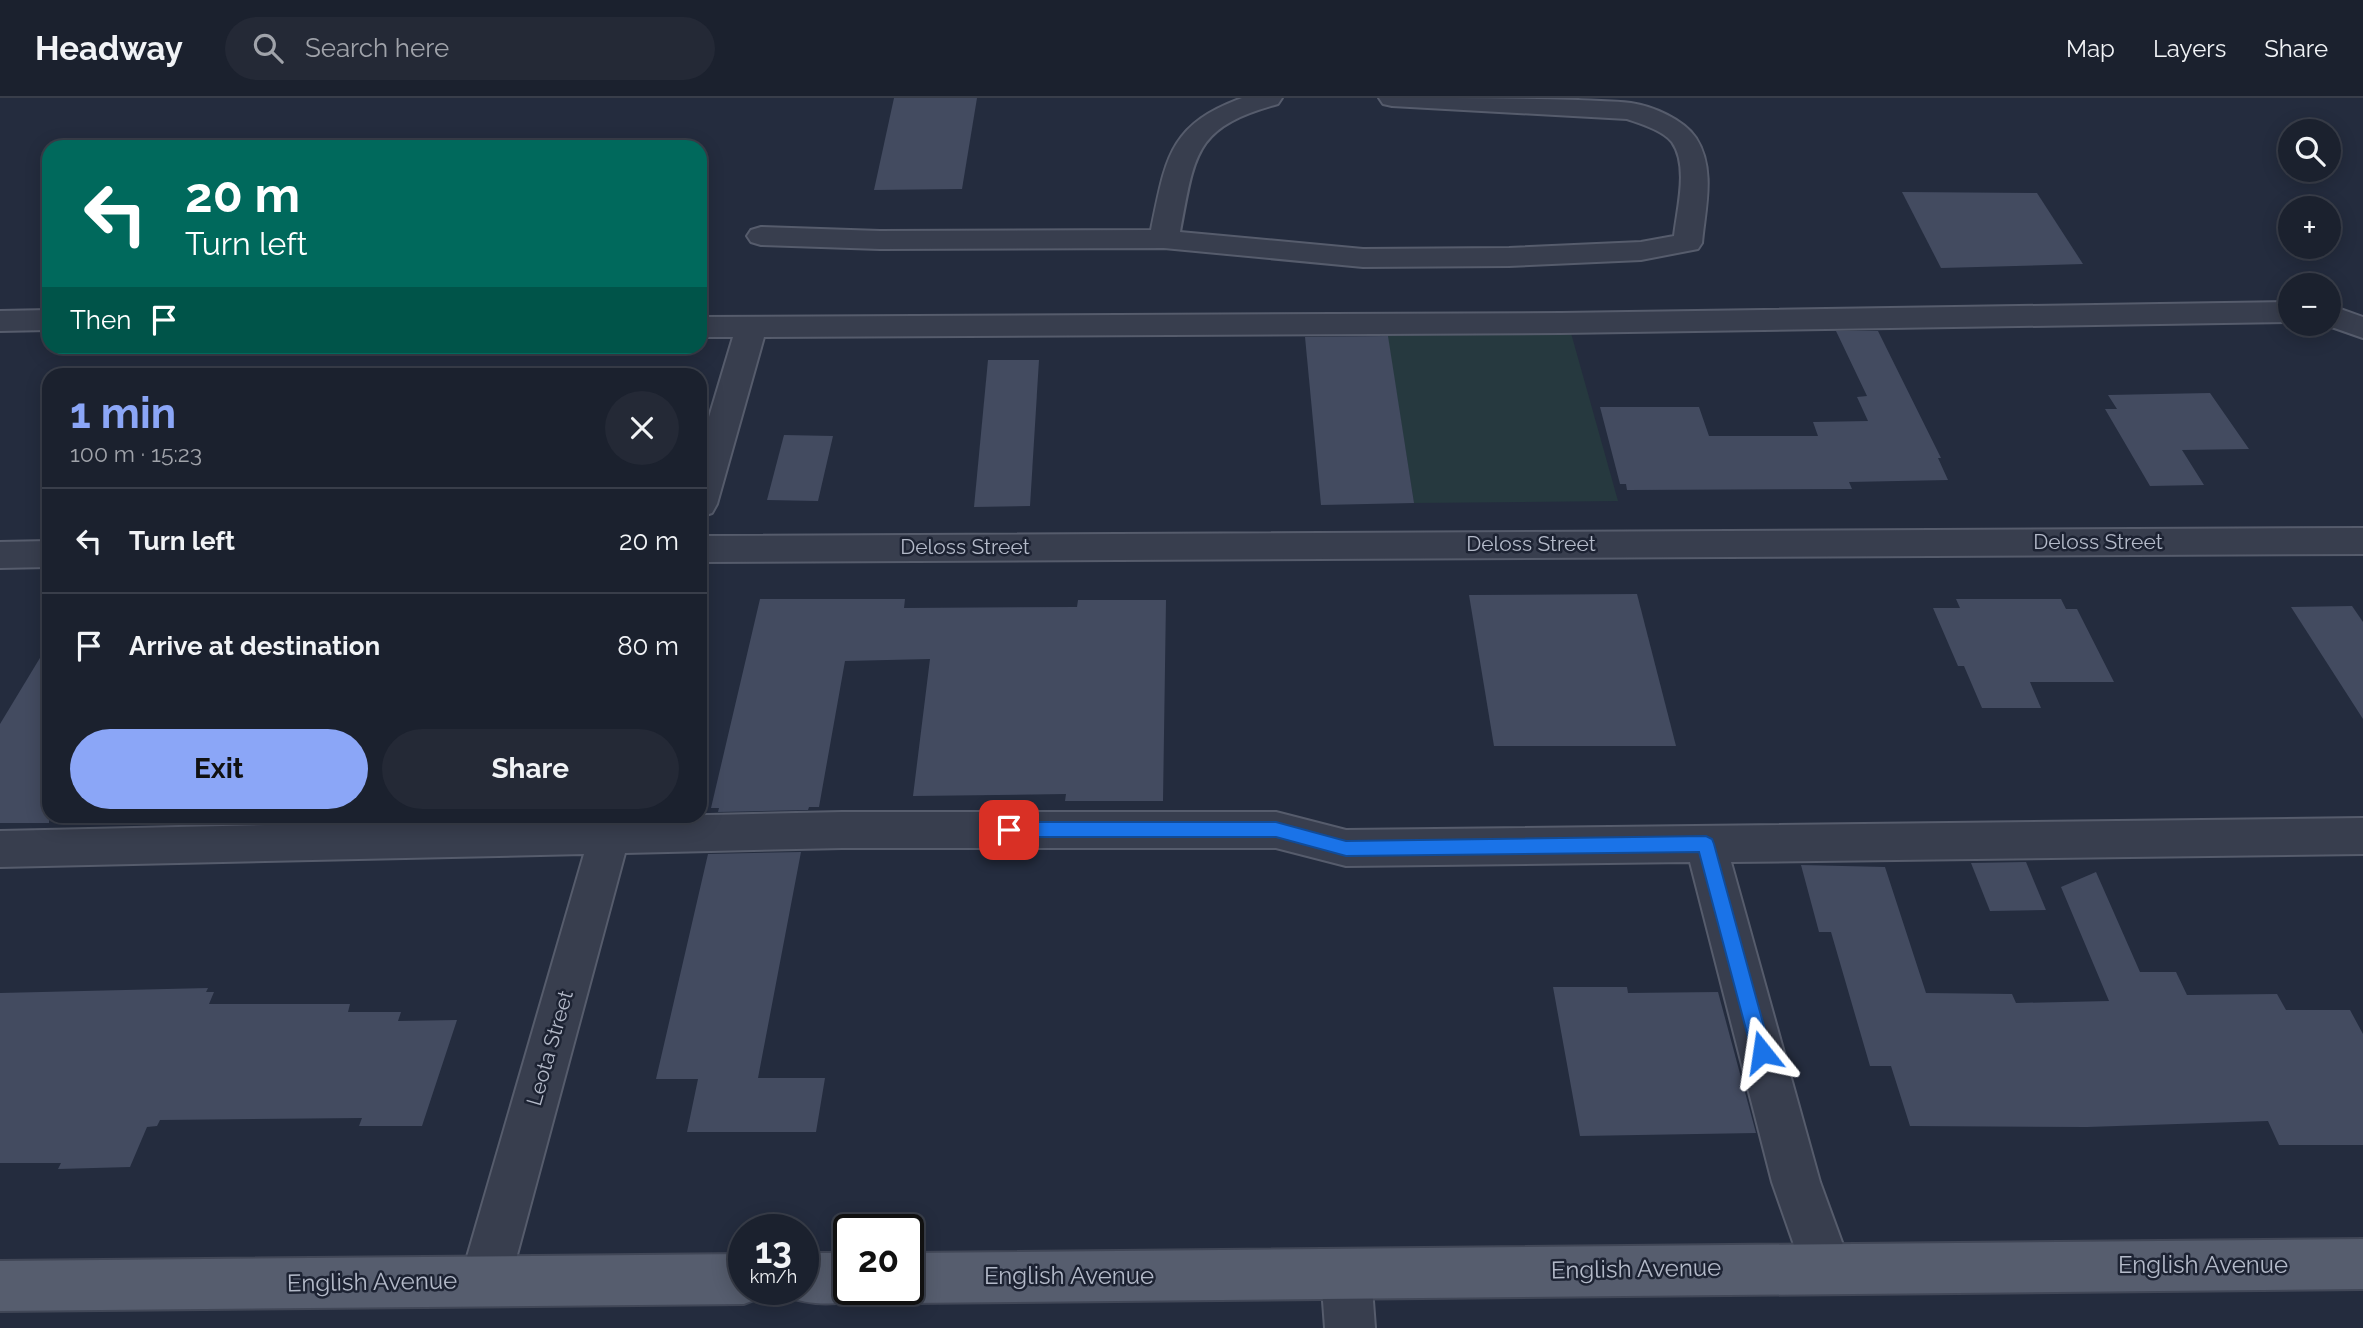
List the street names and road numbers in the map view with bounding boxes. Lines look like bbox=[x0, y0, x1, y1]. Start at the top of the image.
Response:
street label: Deloss Street bbox=[2033, 529, 2163, 554]
street label: Deloss Street bbox=[1466, 531, 1596, 556]
street label: Deloss Street bbox=[900, 534, 1030, 559]
street label: Leota Street bbox=[521, 987, 578, 1108]
street label: English Avenue bbox=[2118, 1250, 2288, 1279]
street label: English Avenue bbox=[1551, 1253, 1721, 1284]
street label: English Avenue bbox=[984, 1261, 1154, 1290]
street label: English Avenue bbox=[287, 1266, 457, 1297]

